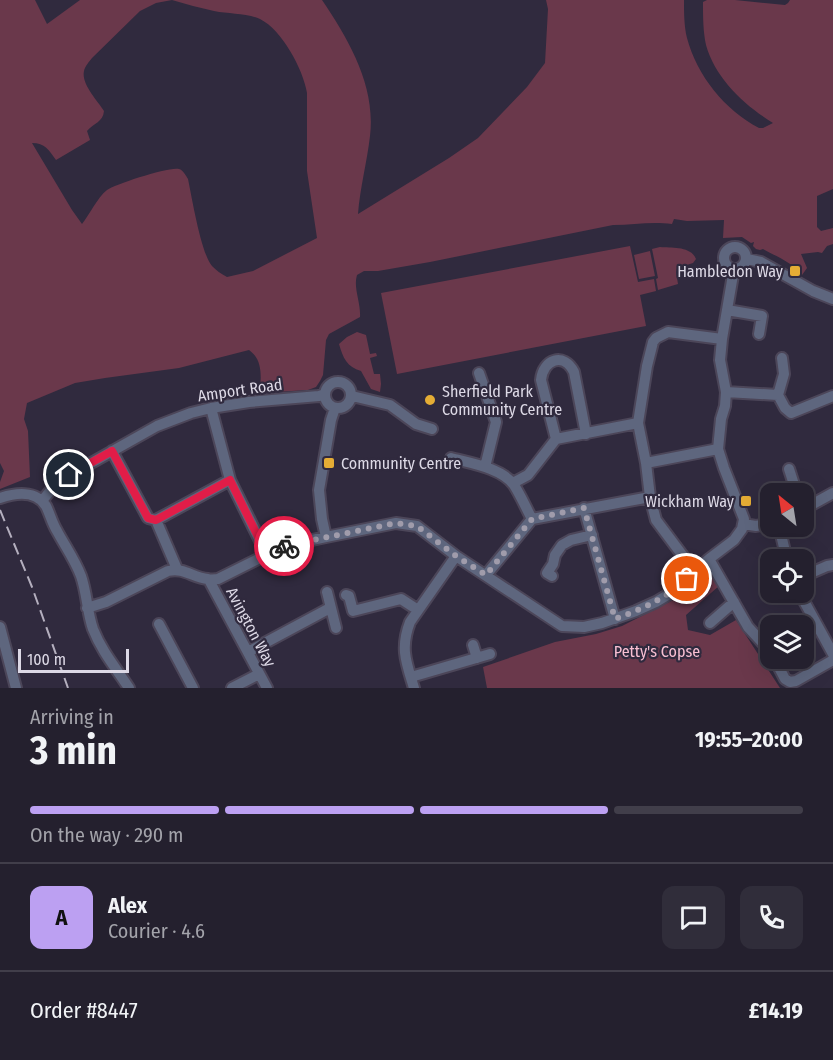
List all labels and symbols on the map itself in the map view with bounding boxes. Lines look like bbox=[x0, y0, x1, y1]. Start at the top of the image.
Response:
place label: Hambledon Way bbox=[677, 262, 784, 281]
marker: Hambledon Way bbox=[788, 264, 802, 278]
street label: Amport Road bbox=[196, 375, 284, 405]
place label: Sherfield Park Community Centre bbox=[442, 382, 562, 419]
marker: Sherfield Park Community Centre bbox=[423, 393, 437, 407]
pin bbox=[43, 449, 94, 500]
place label: Community Centre bbox=[341, 454, 461, 473]
marker: Community Centre bbox=[322, 456, 336, 470]
north arrow bbox=[760, 483, 814, 537]
place label: Wickham Way bbox=[645, 492, 735, 511]
marker: Wickham Way bbox=[739, 494, 753, 508]
courier bbox=[254, 516, 314, 576]
pin bbox=[661, 553, 712, 604]
street label: Avington Way bbox=[222, 584, 280, 671]
park label: Petty's Copse bbox=[614, 642, 700, 661]
scale bar bbox=[18, 646, 129, 674]

